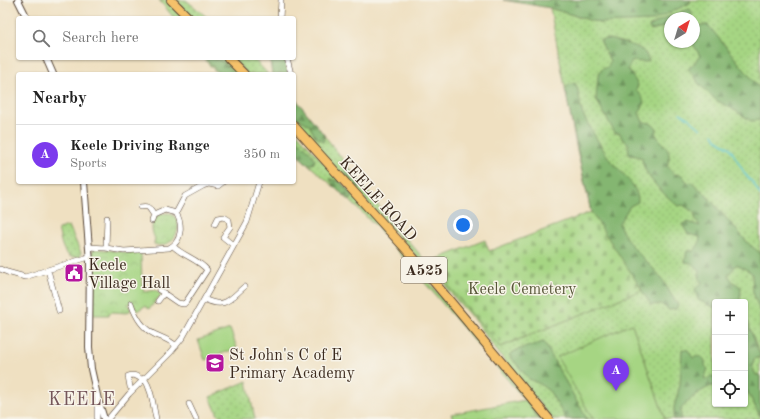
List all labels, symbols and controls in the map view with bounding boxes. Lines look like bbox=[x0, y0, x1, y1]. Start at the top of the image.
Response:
north arrow bbox=[664, 12, 700, 48]
search box bbox=[16, 16, 296, 60]
icon: search bbox=[30, 27, 52, 49]
text: Search here bbox=[62, 31, 139, 46]
text: Nearby bbox=[32, 90, 87, 107]
text: Keele Driving Range bbox=[70, 139, 210, 154]
text: A bbox=[40, 148, 50, 161]
text: 350 m bbox=[243, 148, 280, 161]
street label: KEELE ROAD bbox=[336, 154, 419, 244]
text: Sports bbox=[70, 157, 107, 170]
your location bbox=[453, 215, 473, 235]
road number: A525 bbox=[401, 257, 447, 283]
place label: Keele Village Hall bbox=[88, 258, 170, 292]
public building icon: Keele Village Hall bbox=[63, 262, 85, 284]
park label: Keele Cemetery bbox=[467, 282, 577, 298]
map controls bbox=[712, 299, 748, 407]
button: + bbox=[712, 299, 748, 335]
button: − bbox=[712, 335, 748, 371]
place label: St John's C of E Primary Academy bbox=[229, 348, 355, 382]
school or university icon: St John's C of E Primary Academy bbox=[204, 352, 226, 374]
pin: A bbox=[603, 358, 629, 391]
button: locate bbox=[712, 371, 748, 407]
district label: KEELE bbox=[48, 391, 116, 409]

